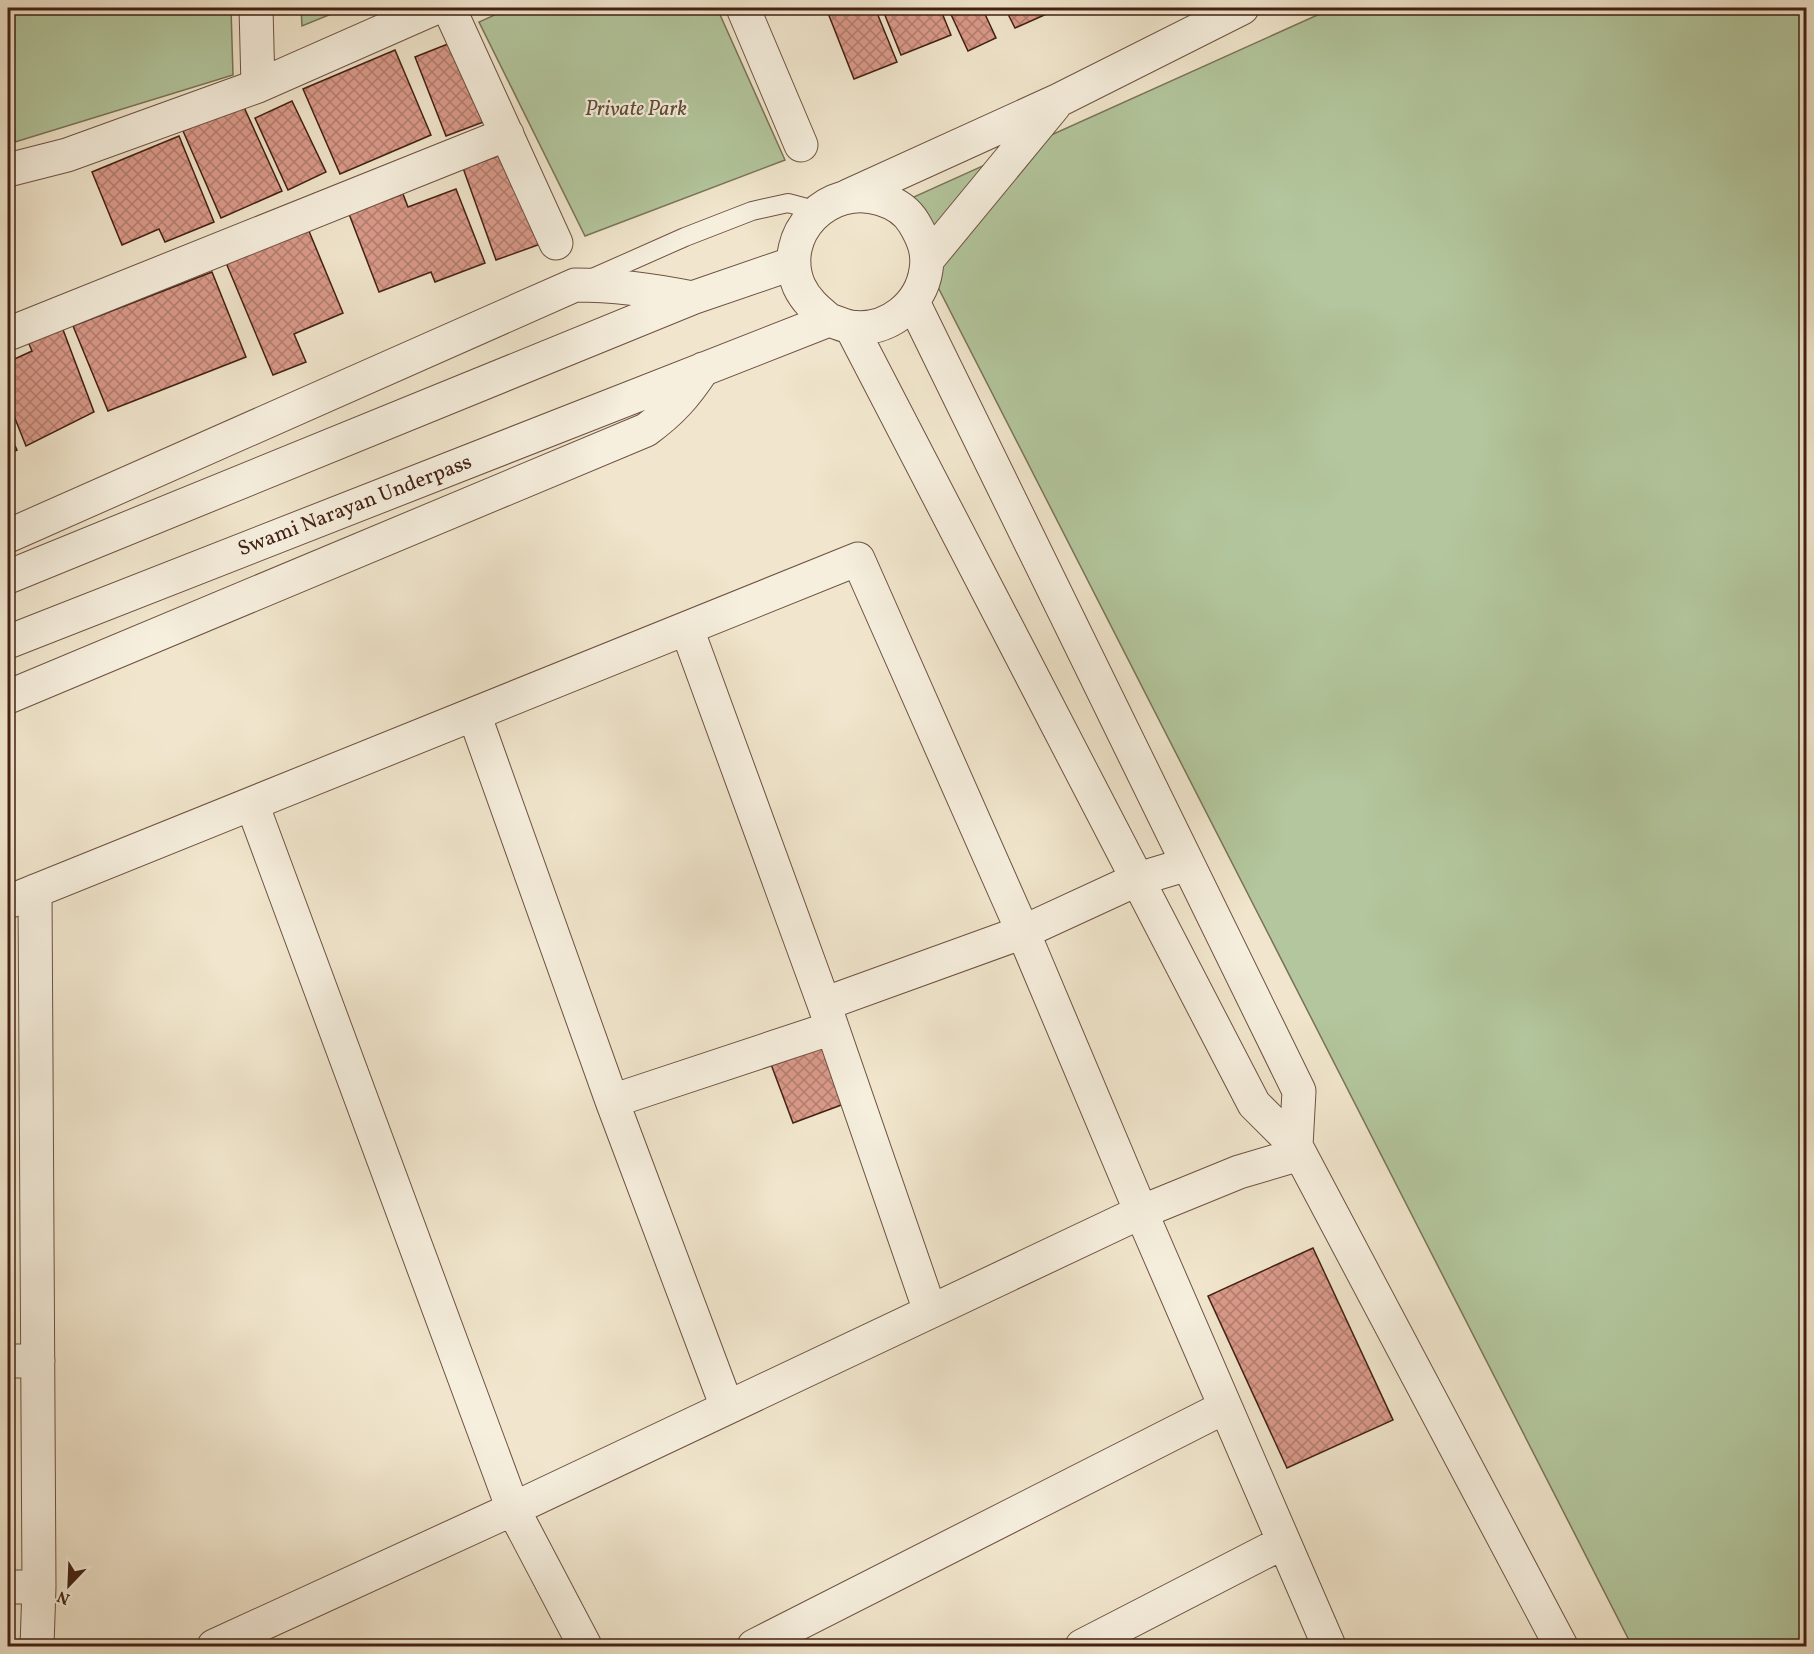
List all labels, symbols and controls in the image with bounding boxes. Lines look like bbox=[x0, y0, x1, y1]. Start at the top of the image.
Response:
park label: Private Park bbox=[585, 95, 687, 124]
street label: Swami Narayan Underpass bbox=[234, 448, 476, 564]
north arrow bbox=[39, 1555, 99, 1615]
text: N bbox=[54, 1584, 74, 1609]

